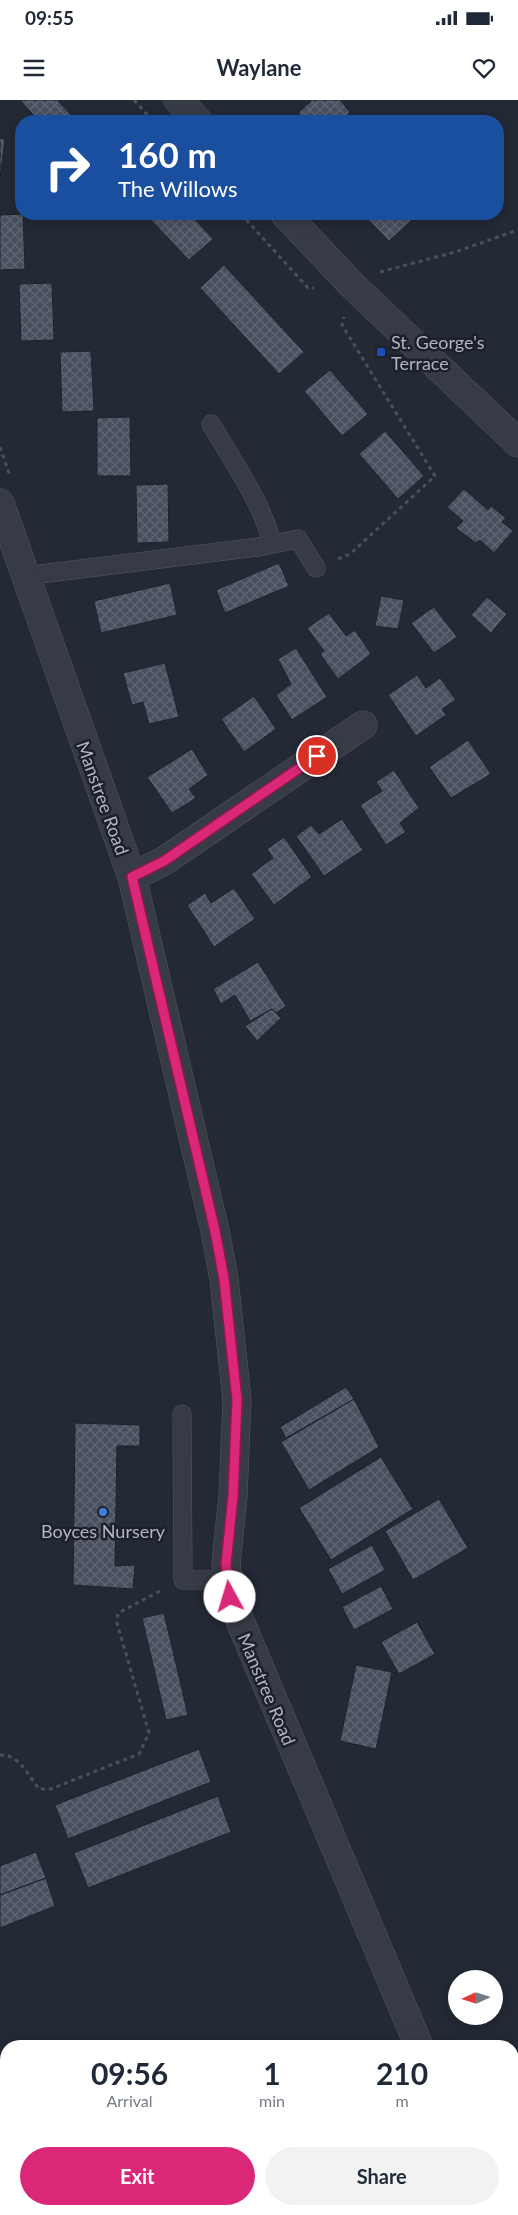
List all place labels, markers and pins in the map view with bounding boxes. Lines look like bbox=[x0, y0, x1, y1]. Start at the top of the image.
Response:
place label: St. George's Terrace bbox=[391, 331, 485, 374]
marker: St. George's Terrace bbox=[375, 346, 387, 358]
pin bbox=[296, 735, 338, 777]
marker: Boyces Nursery bbox=[97, 1506, 109, 1518]
place label: Boyces Nursery bbox=[41, 1520, 166, 1542]

